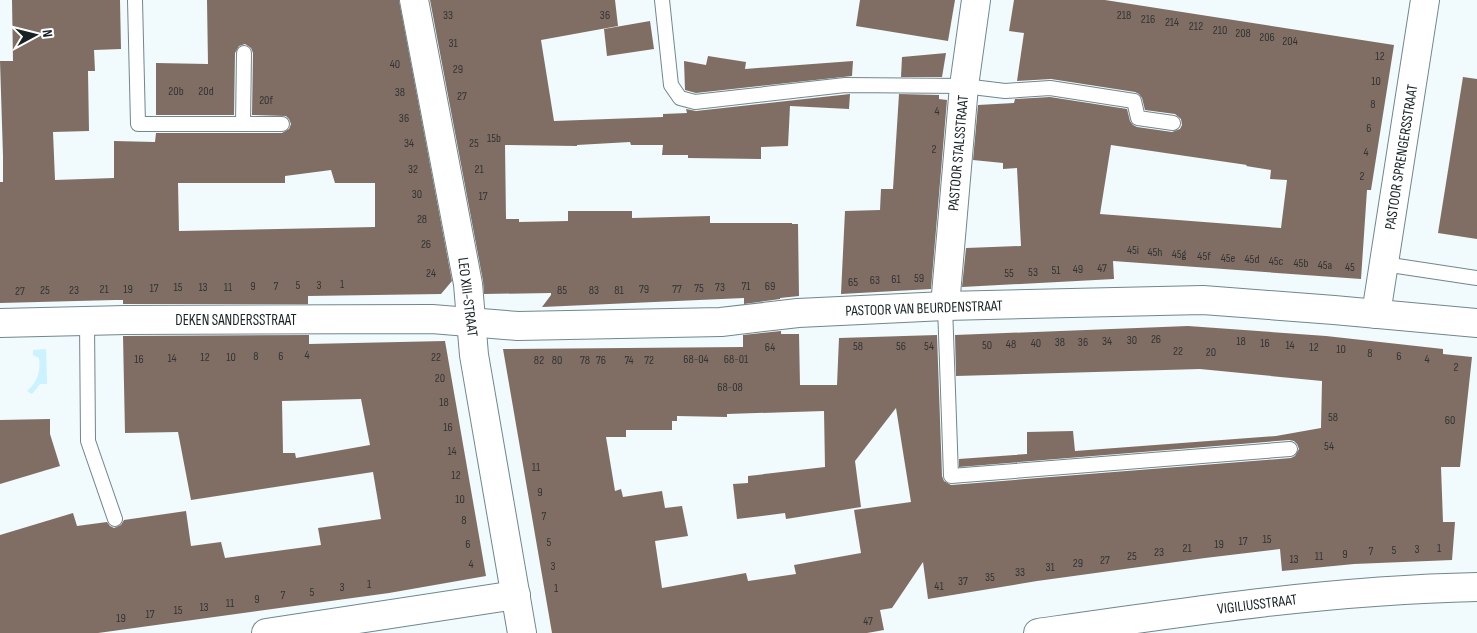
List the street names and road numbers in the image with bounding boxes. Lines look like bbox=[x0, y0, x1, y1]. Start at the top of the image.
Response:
street label: PASTOOR SPRENGERSSTRAAT bbox=[1381, 83, 1422, 231]
street label: PASTOOR STALSSTRAAT bbox=[944, 94, 973, 212]
street label: LEO XIII-STRAAT bbox=[453, 256, 482, 338]
street label: PASTOOR VAN BEURDENSTRAAT bbox=[845, 296, 1003, 321]
street label: DEKEN SANDERSSTRAAT bbox=[175, 311, 297, 330]
street label: VIGILIUSSTRAAT bbox=[1216, 590, 1298, 619]

